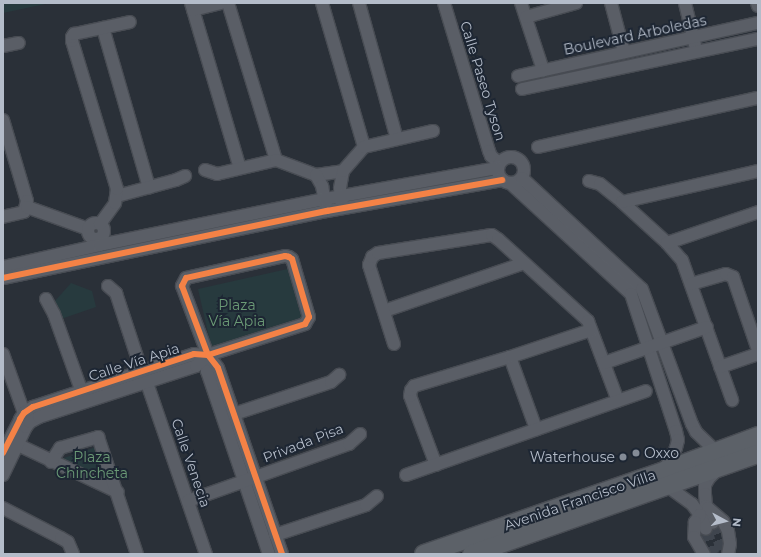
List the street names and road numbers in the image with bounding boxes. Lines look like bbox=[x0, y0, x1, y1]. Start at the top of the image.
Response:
street label: Boulevard Arboledas bbox=[562, 12, 708, 58]
street label: Calle Paseo Tyson bbox=[457, 19, 509, 143]
street label: Calle Vía Apia bbox=[86, 339, 182, 385]
street label: Calle Venecia bbox=[168, 416, 214, 510]
street label: Privada Pisa bbox=[260, 420, 346, 466]
street label: Avenida Francisco Villa bbox=[502, 466, 658, 534]

